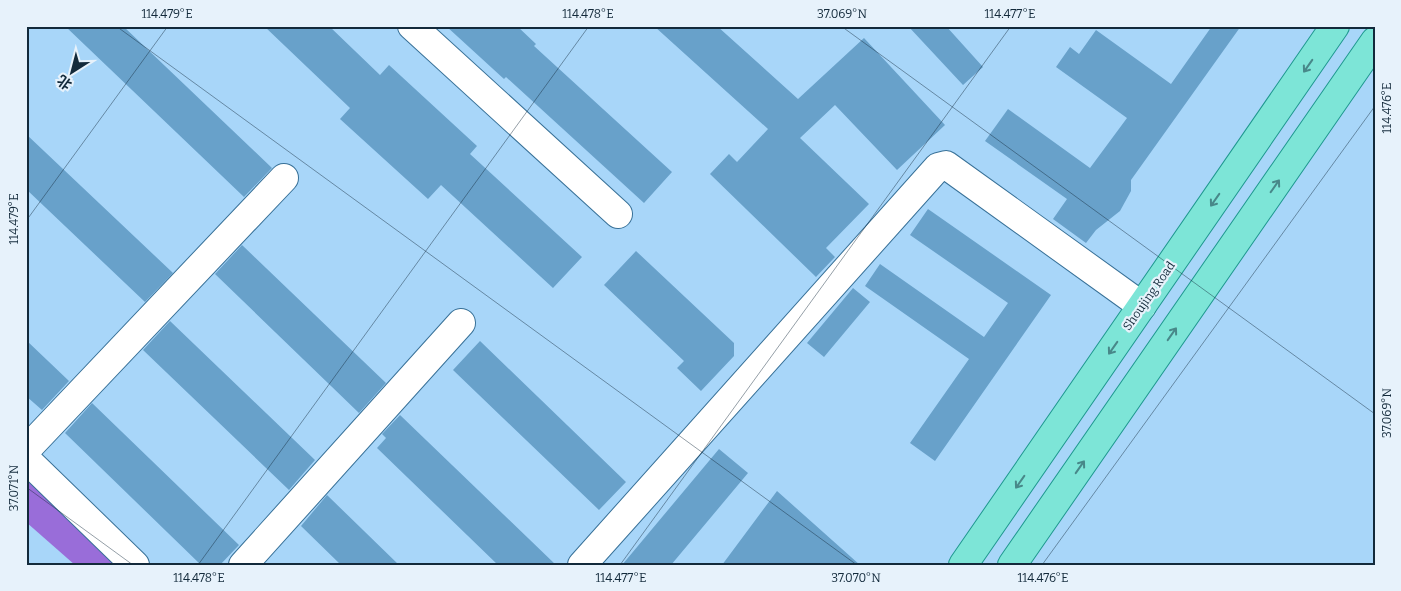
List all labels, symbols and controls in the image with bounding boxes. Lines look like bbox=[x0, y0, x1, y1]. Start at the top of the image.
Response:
text: 114.479°E bbox=[141, 7, 193, 21]
text: 114.478°E bbox=[562, 7, 614, 21]
text: 37.069°N bbox=[817, 7, 868, 21]
text: 114.477°E bbox=[985, 7, 1036, 21]
north arrow bbox=[48, 48, 98, 98]
one-way arrow bbox=[1303, 59, 1313, 73]
text: 北 bbox=[54, 71, 75, 93]
text: 114.476°E bbox=[1380, 82, 1394, 134]
one-way arrow bbox=[1270, 179, 1280, 193]
text: 114.479°E bbox=[7, 193, 21, 245]
one-way arrow bbox=[1210, 193, 1220, 207]
street label: Shoujing Road bbox=[1120, 259, 1178, 333]
one-way arrow bbox=[1167, 327, 1177, 341]
one-way arrow bbox=[1108, 341, 1118, 355]
text: 37.069°N bbox=[1380, 387, 1394, 438]
one-way arrow bbox=[1075, 460, 1085, 474]
text: 37.071°N bbox=[7, 464, 21, 511]
one-way arrow bbox=[1015, 474, 1025, 488]
text: 114.478°E bbox=[173, 571, 225, 585]
text: 114.477°E bbox=[596, 571, 647, 585]
text: 37.070°N bbox=[831, 571, 881, 585]
text: 114.476°E bbox=[1017, 571, 1069, 585]

